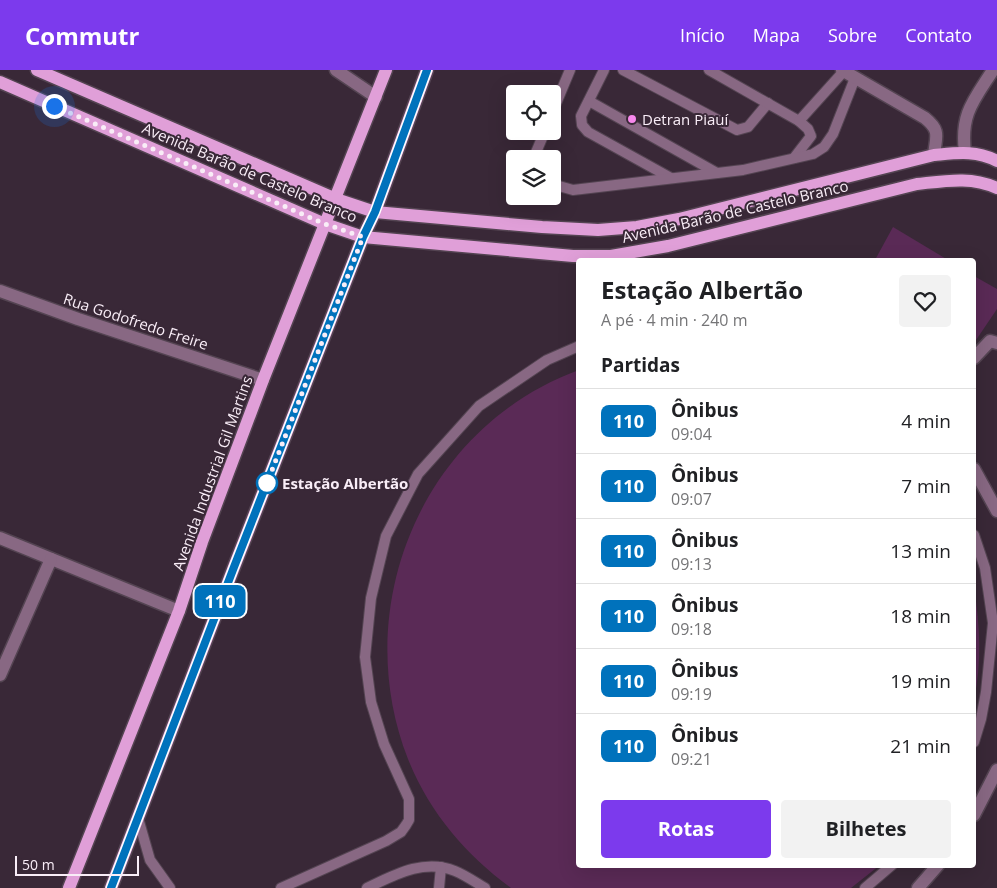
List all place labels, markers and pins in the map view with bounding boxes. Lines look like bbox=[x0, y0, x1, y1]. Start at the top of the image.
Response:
place label: Detran Piauí bbox=[642, 109, 730, 129]
marker: Detran Piauí bbox=[626, 113, 638, 125]
marker: Estação Albertão bbox=[256, 472, 278, 494]
place label: Estação Albertão bbox=[282, 473, 408, 493]

